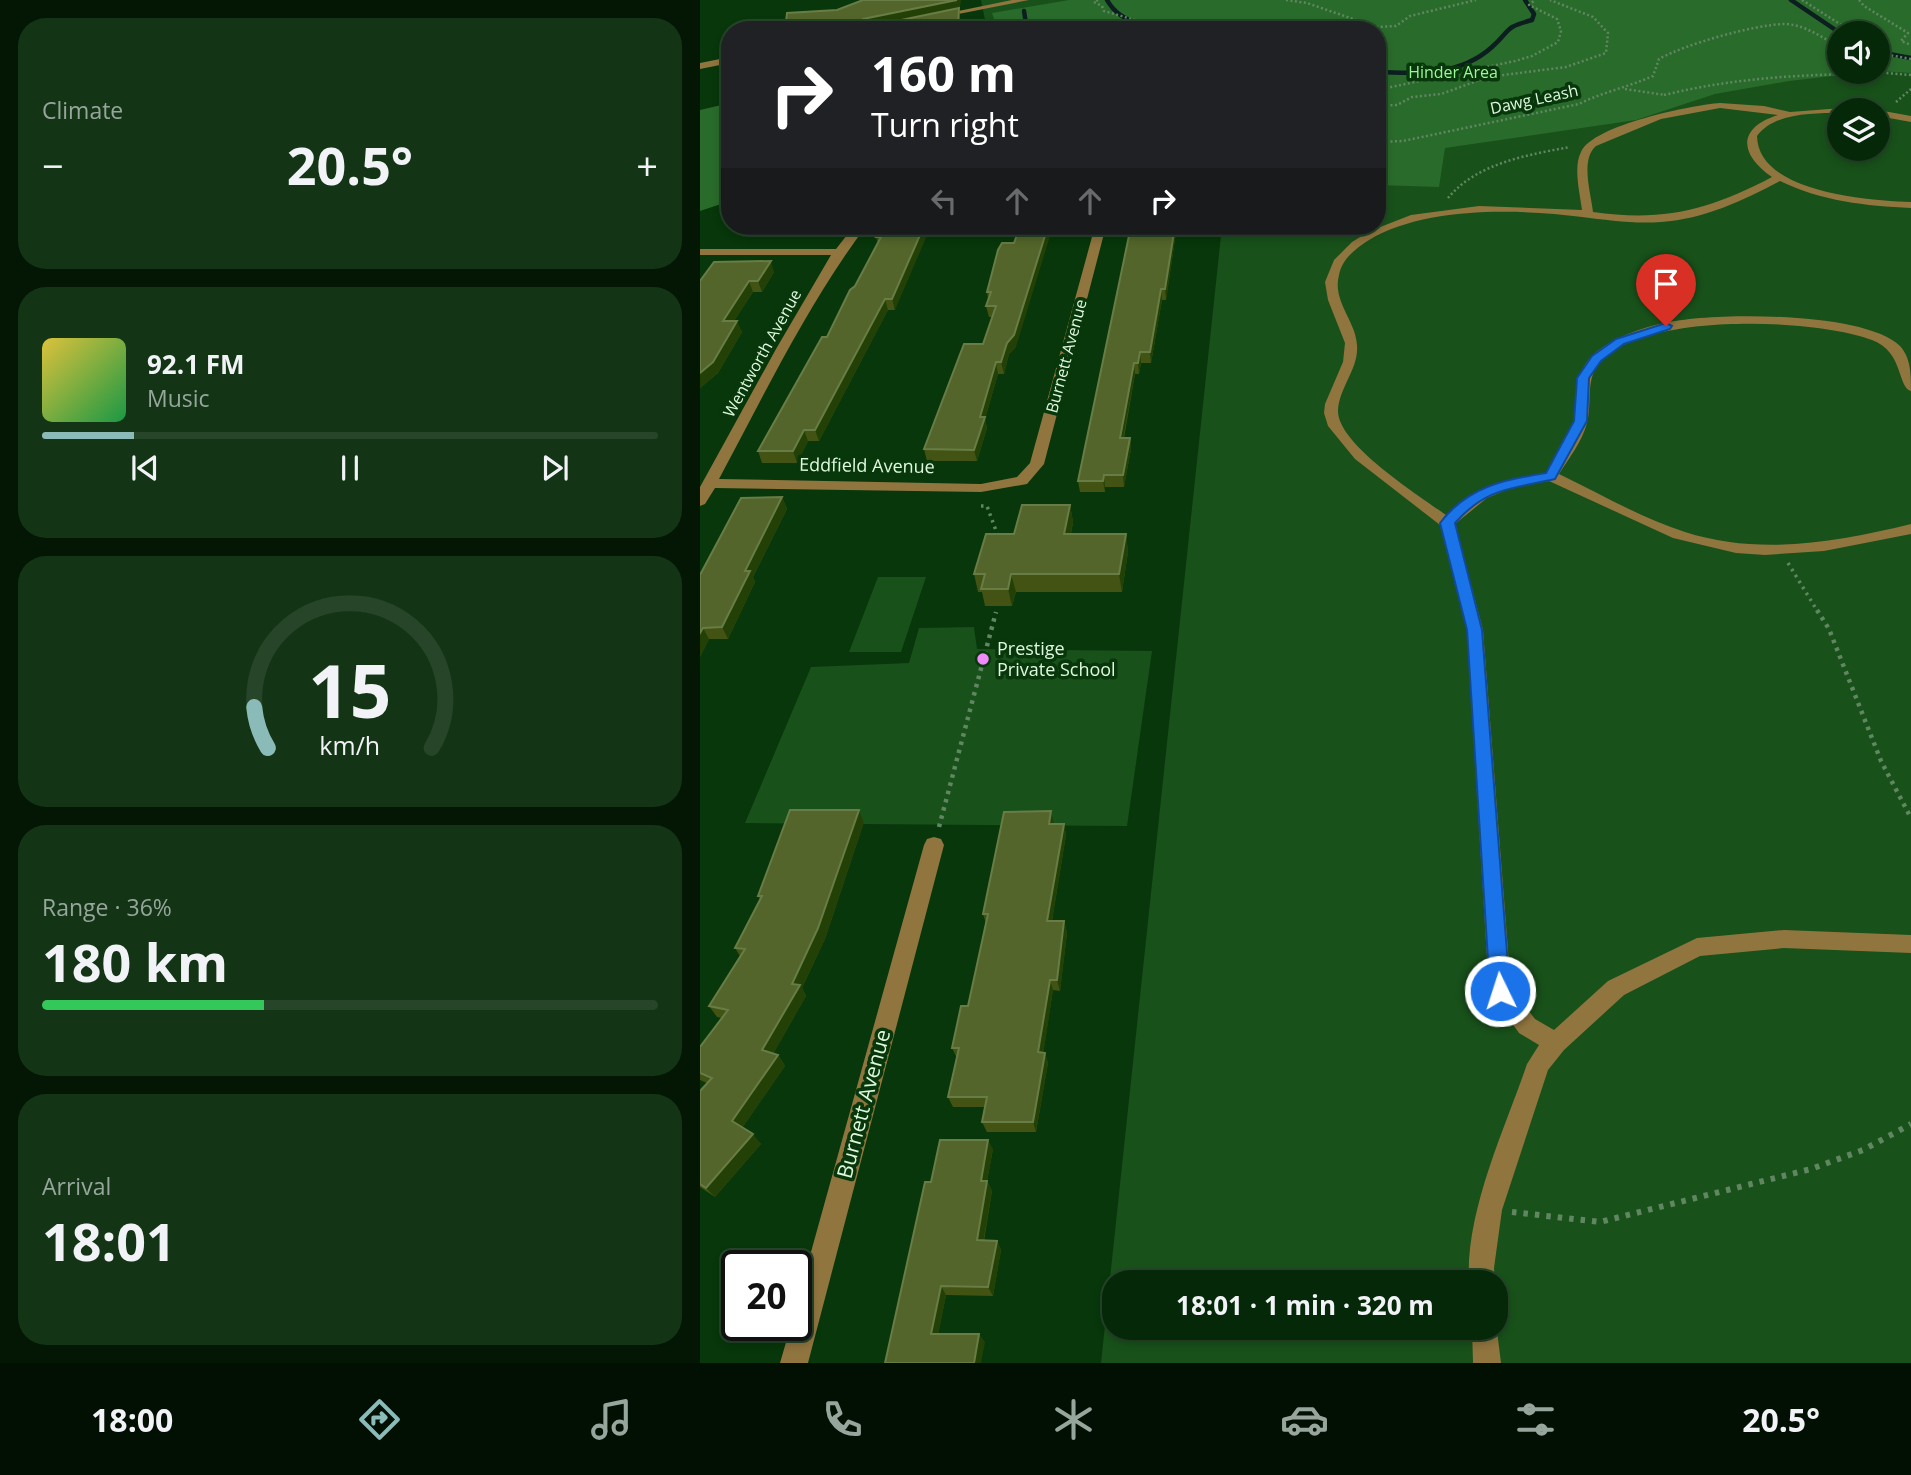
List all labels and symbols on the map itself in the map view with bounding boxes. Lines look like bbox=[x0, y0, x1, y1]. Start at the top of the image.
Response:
park label: Hinder Area bbox=[1408, 61, 1498, 83]
street label: Dawg Leash bbox=[1488, 79, 1580, 119]
pin bbox=[1636, 254, 1696, 326]
street label: Wentworth Avenue bbox=[718, 285, 806, 421]
street label: Burnett Avenue bbox=[1040, 297, 1092, 415]
street label: Eddfield Avenue bbox=[799, 452, 935, 478]
place label: Prestige Private School bbox=[997, 636, 1116, 681]
marker: Prestige Private School bbox=[975, 651, 991, 667]
position arrow bbox=[1463, 954, 1537, 1028]
street label: Burnett Avenue bbox=[830, 1026, 896, 1181]
speed limit sign: 20 bbox=[721, 1250, 812, 1341]

